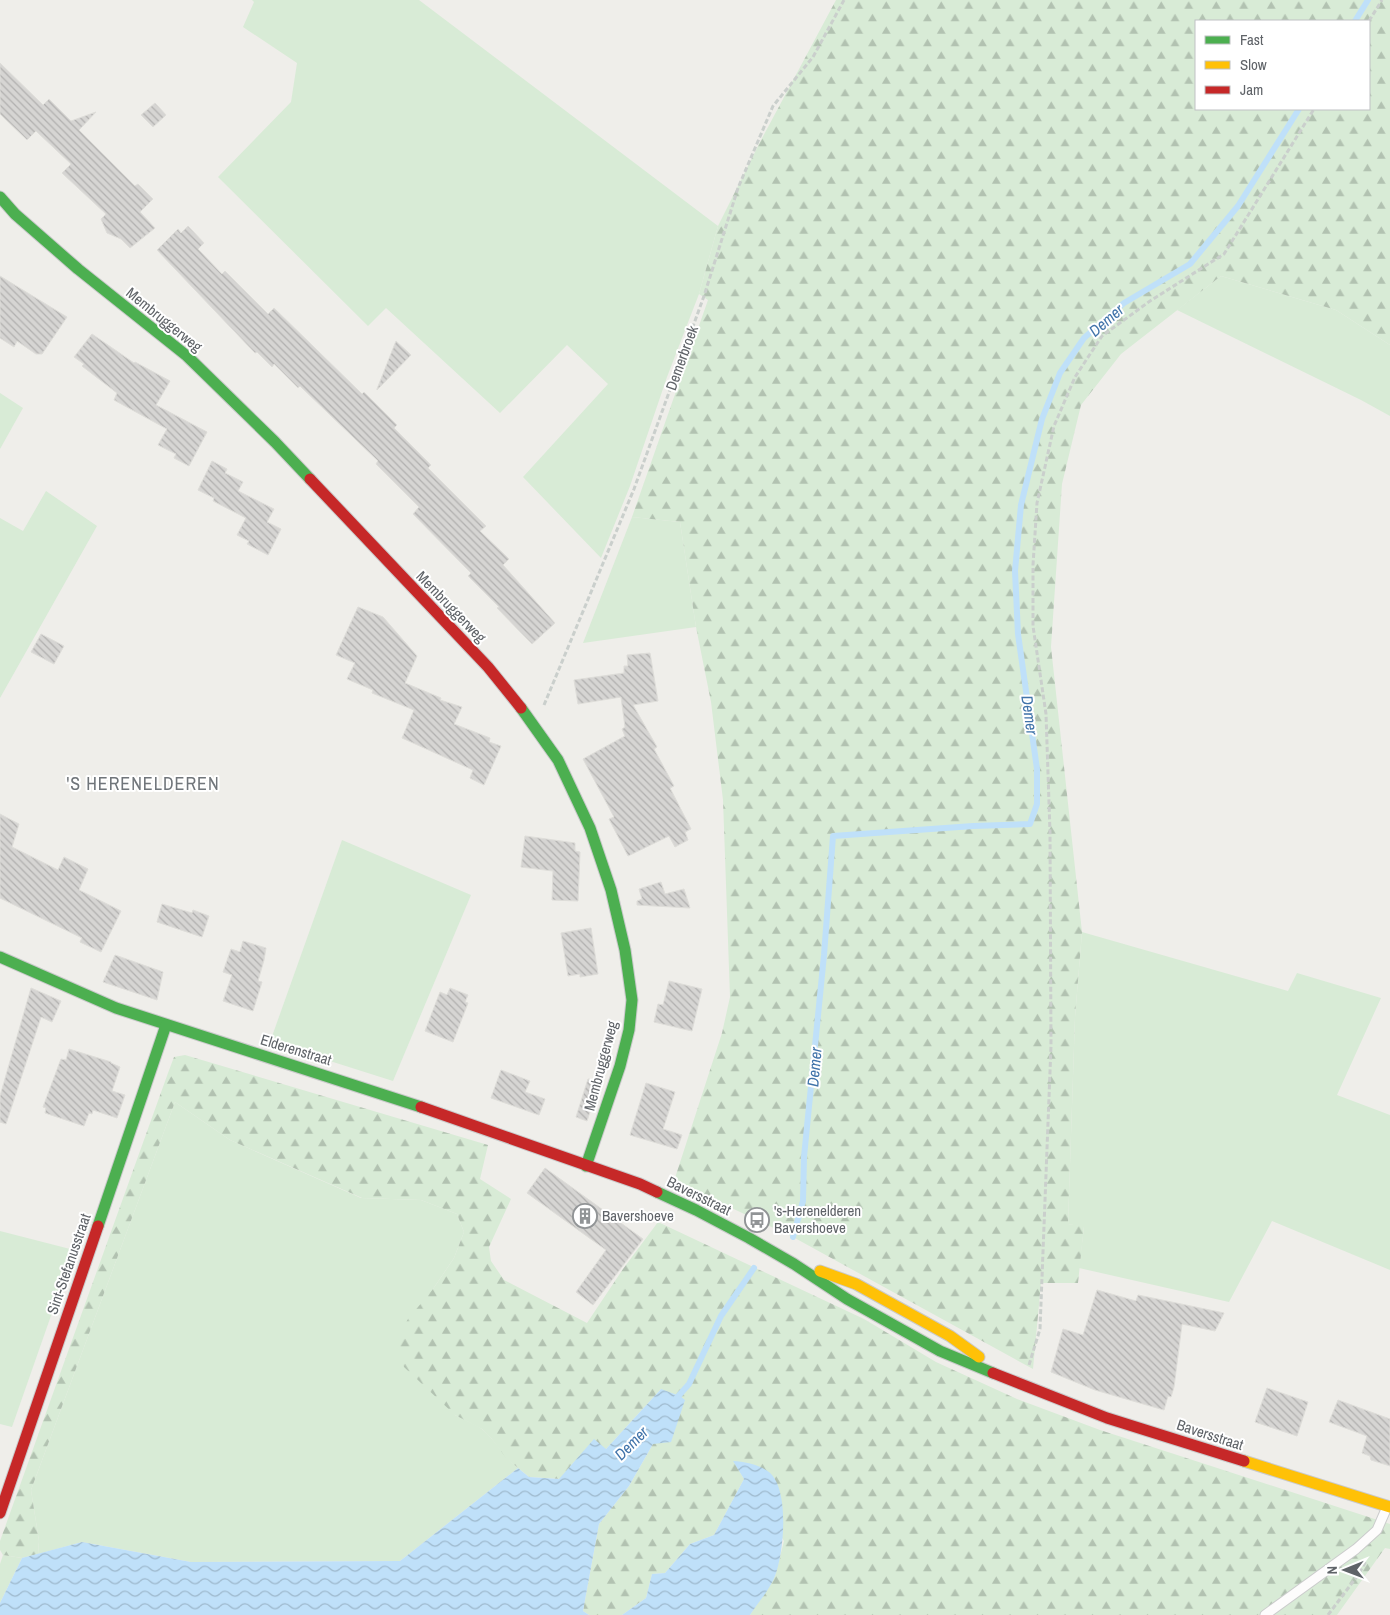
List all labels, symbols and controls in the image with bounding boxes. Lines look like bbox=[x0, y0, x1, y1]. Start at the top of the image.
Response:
legend bbox=[1195, 20, 1370, 110]
text: Fast bbox=[1240, 29, 1264, 50]
text: Slow bbox=[1240, 54, 1267, 75]
text: Jam bbox=[1240, 79, 1263, 100]
street label: Membruggerweg bbox=[122, 282, 207, 357]
water label: Demer bbox=[1084, 298, 1129, 341]
street label: Demerbroek bbox=[660, 322, 703, 393]
street label: Membruggerweg bbox=[412, 566, 491, 647]
water label: Demer bbox=[1016, 694, 1044, 737]
district label: 'S HERENELDEREN bbox=[66, 771, 220, 796]
street label: Membruggerweg bbox=[578, 1018, 623, 1113]
street label: Elderenstraat bbox=[258, 1029, 335, 1070]
water label: Demer bbox=[801, 1046, 827, 1088]
street label: Baversstraat bbox=[664, 1171, 735, 1220]
place label: 's-Herenelderen Bavershoeve bbox=[774, 1200, 861, 1238]
building icon: Bavershoeve bbox=[572, 1203, 598, 1229]
place label: Bavershoeve bbox=[602, 1205, 674, 1226]
bus stop icon: 's-Herenelderen Bavershoeve bbox=[744, 1207, 770, 1233]
street label: Sint-Stefanusstraat bbox=[41, 1210, 96, 1317]
street label: Baversstraat bbox=[1174, 1414, 1247, 1455]
water label: Demer bbox=[609, 1421, 653, 1465]
north arrow bbox=[1320, 1545, 1370, 1595]
text: N bbox=[1323, 1566, 1341, 1575]

